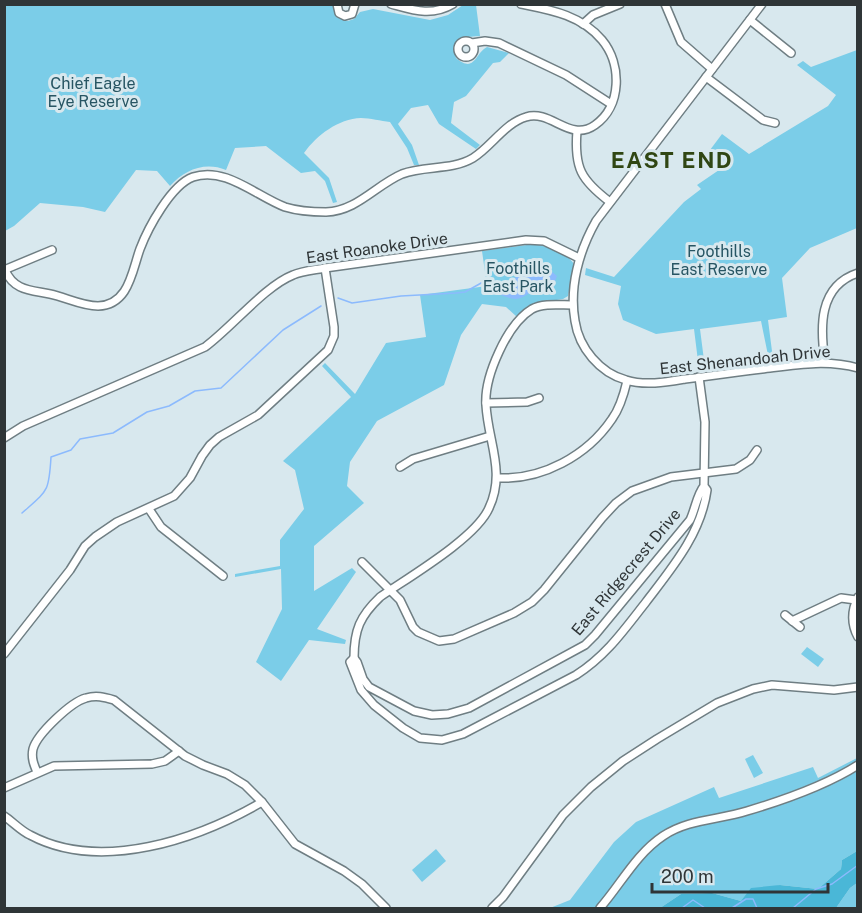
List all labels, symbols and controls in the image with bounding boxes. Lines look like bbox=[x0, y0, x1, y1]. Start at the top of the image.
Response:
park label: Chief Eagle Eye Reserve bbox=[47, 74, 139, 111]
district label: EAST END bbox=[611, 147, 733, 173]
street label: East Roanoke Drive bbox=[305, 229, 449, 267]
park label: Foothills East Reserve bbox=[671, 242, 767, 279]
park label: Foothills East Park bbox=[483, 259, 553, 296]
street label: East Shenandoah Drive bbox=[659, 342, 831, 378]
street label: East Ridgecrest Drive bbox=[567, 505, 685, 639]
scale bar bbox=[652, 856, 828, 894]
text: 200 m bbox=[661, 866, 714, 887]

